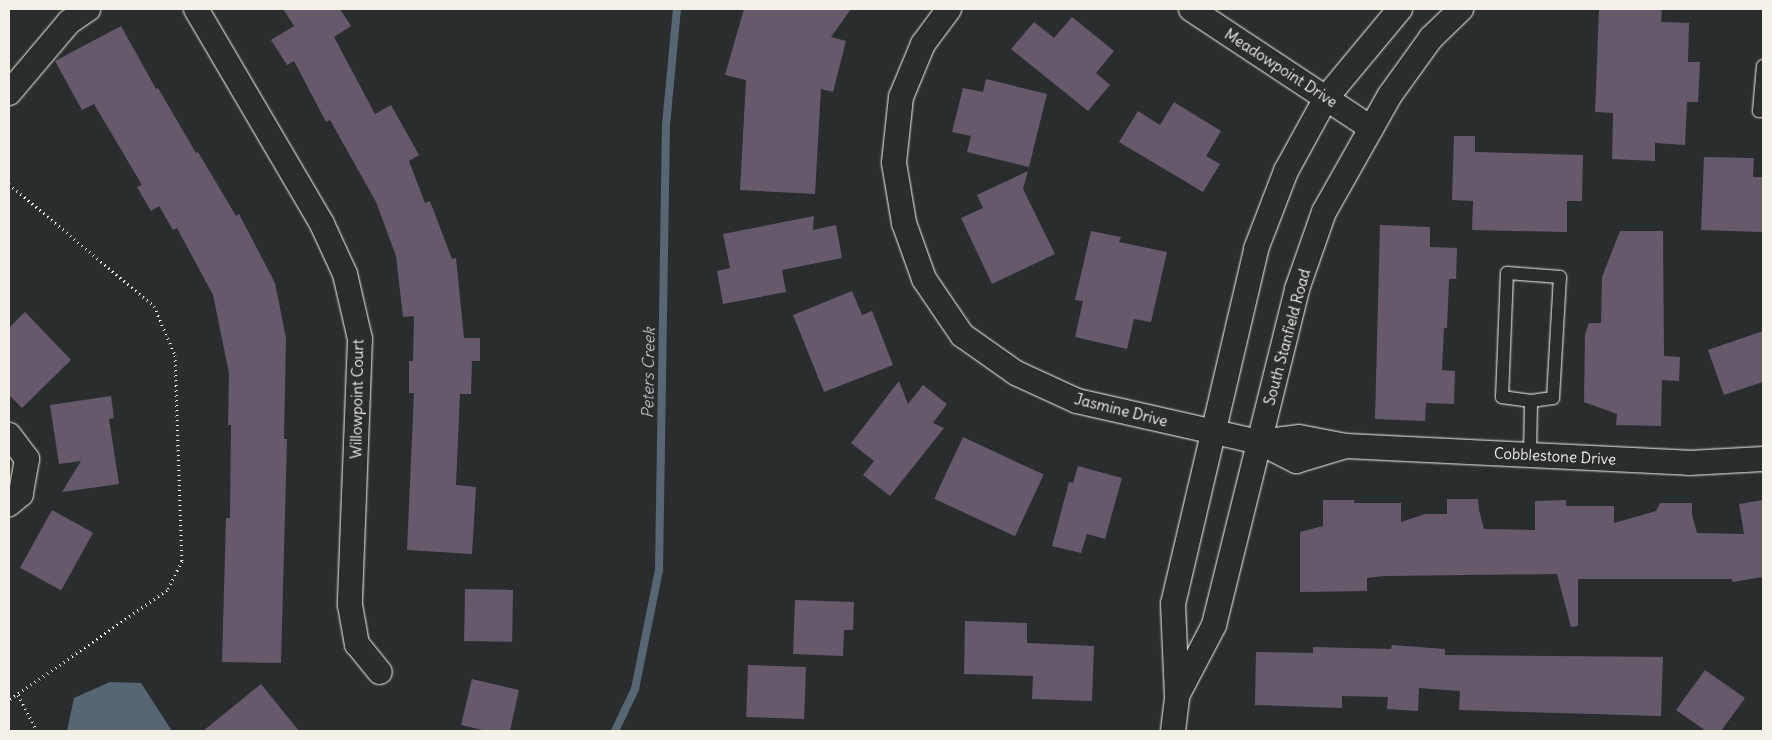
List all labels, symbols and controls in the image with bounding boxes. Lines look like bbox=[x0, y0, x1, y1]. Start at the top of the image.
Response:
street label: Meadowpoint Drive bbox=[1221, 25, 1341, 111]
street label: South Stanfield Road bbox=[1260, 267, 1314, 407]
water label: Peters Creek bbox=[638, 327, 658, 419]
street label: Willowpoint Court bbox=[347, 339, 367, 459]
street label: Jasmine Drive bbox=[1073, 390, 1169, 430]
street label: Cobblestone Drive bbox=[1493, 444, 1617, 468]

